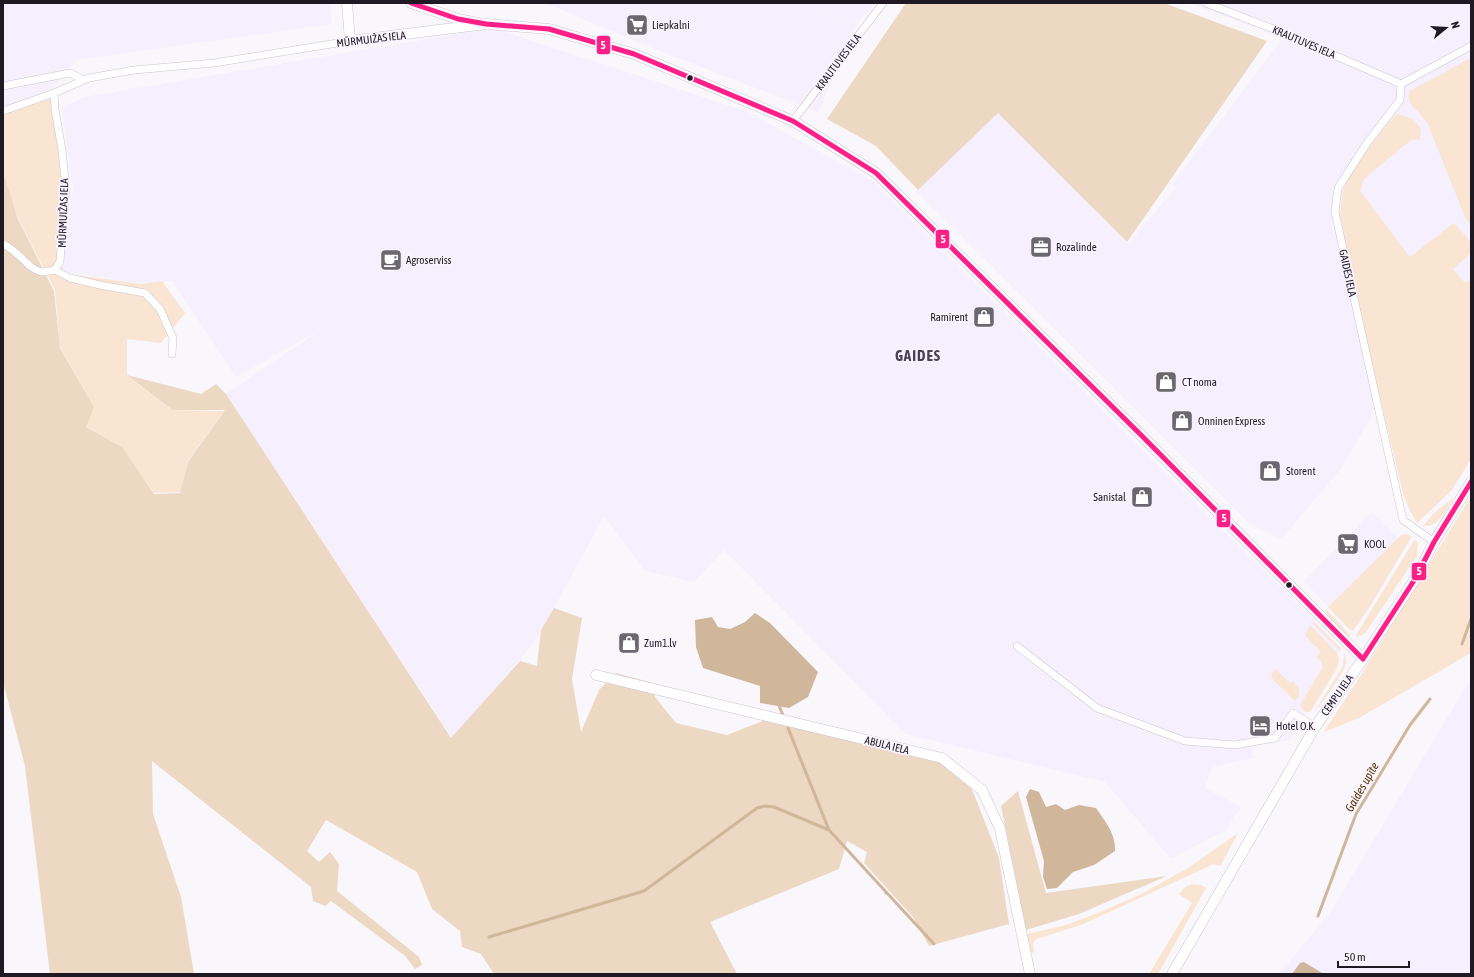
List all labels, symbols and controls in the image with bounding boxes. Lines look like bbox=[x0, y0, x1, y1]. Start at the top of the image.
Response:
north arrow bbox=[1426, 8, 1466, 48]
supermarket icon: Liepkalni bbox=[624, 12, 650, 38]
place label: Liepkalni bbox=[652, 19, 690, 31]
text: N bbox=[1449, 20, 1462, 30]
street label: KRAUTUVES IELA bbox=[1271, 23, 1338, 61]
street label: MŪRMUIŽAS IELA bbox=[336, 29, 407, 49]
street label: KRAUTUVES IELA bbox=[813, 31, 863, 93]
line badge: 5 bbox=[596, 35, 611, 55]
text: 5 bbox=[600, 39, 606, 51]
unlabelled marker bbox=[685, 73, 695, 83]
street label: MŪRMUIŽAS IELA bbox=[56, 177, 70, 248]
line badge: 5 bbox=[935, 229, 950, 249]
text: 5 bbox=[940, 233, 946, 245]
office icon: Rozalinde bbox=[1028, 234, 1054, 260]
place label: Rozalinde bbox=[1056, 241, 1097, 253]
cafe icon: Agroserviss bbox=[378, 247, 404, 273]
street label: GAIDES IELA bbox=[1337, 248, 1359, 298]
place label: Agroserviss bbox=[406, 254, 452, 266]
shop icon: Ramirent bbox=[971, 304, 997, 330]
place label: Ramirent bbox=[930, 311, 968, 323]
district label: GAIDES bbox=[895, 347, 941, 364]
shop icon: CT noma bbox=[1153, 369, 1179, 395]
place label: CT noma bbox=[1182, 376, 1217, 388]
shop icon: Onninen Express bbox=[1169, 408, 1195, 434]
place label: Onninen Express bbox=[1198, 415, 1265, 427]
shop icon: Storent bbox=[1257, 458, 1283, 484]
place label: Storent bbox=[1286, 465, 1316, 477]
shop icon: Sanistal bbox=[1129, 484, 1155, 510]
place label: Sanistal bbox=[1093, 491, 1126, 503]
line badge: 5 bbox=[1216, 509, 1231, 528]
text: 5 bbox=[1221, 512, 1227, 524]
supermarket icon: KOOL bbox=[1335, 531, 1361, 557]
place label: KOOL bbox=[1364, 538, 1387, 550]
line badge: 5 bbox=[1411, 562, 1427, 581]
text: 5 bbox=[1416, 565, 1422, 577]
unlabelled marker bbox=[1284, 580, 1294, 590]
shop icon: Zum1.lv bbox=[616, 630, 642, 656]
place label: Zum1.lv bbox=[644, 637, 677, 649]
street label: CEMPU IELA bbox=[1318, 672, 1356, 718]
hotel icon: Hotel O.K. bbox=[1247, 713, 1273, 739]
place label: Hotel O.K. bbox=[1276, 720, 1316, 732]
street label: ABULA IELA bbox=[864, 734, 911, 756]
water label: Gaides upīte bbox=[1342, 759, 1382, 814]
scale bar bbox=[1338, 943, 1409, 969]
text: 50 m bbox=[1344, 950, 1366, 964]

